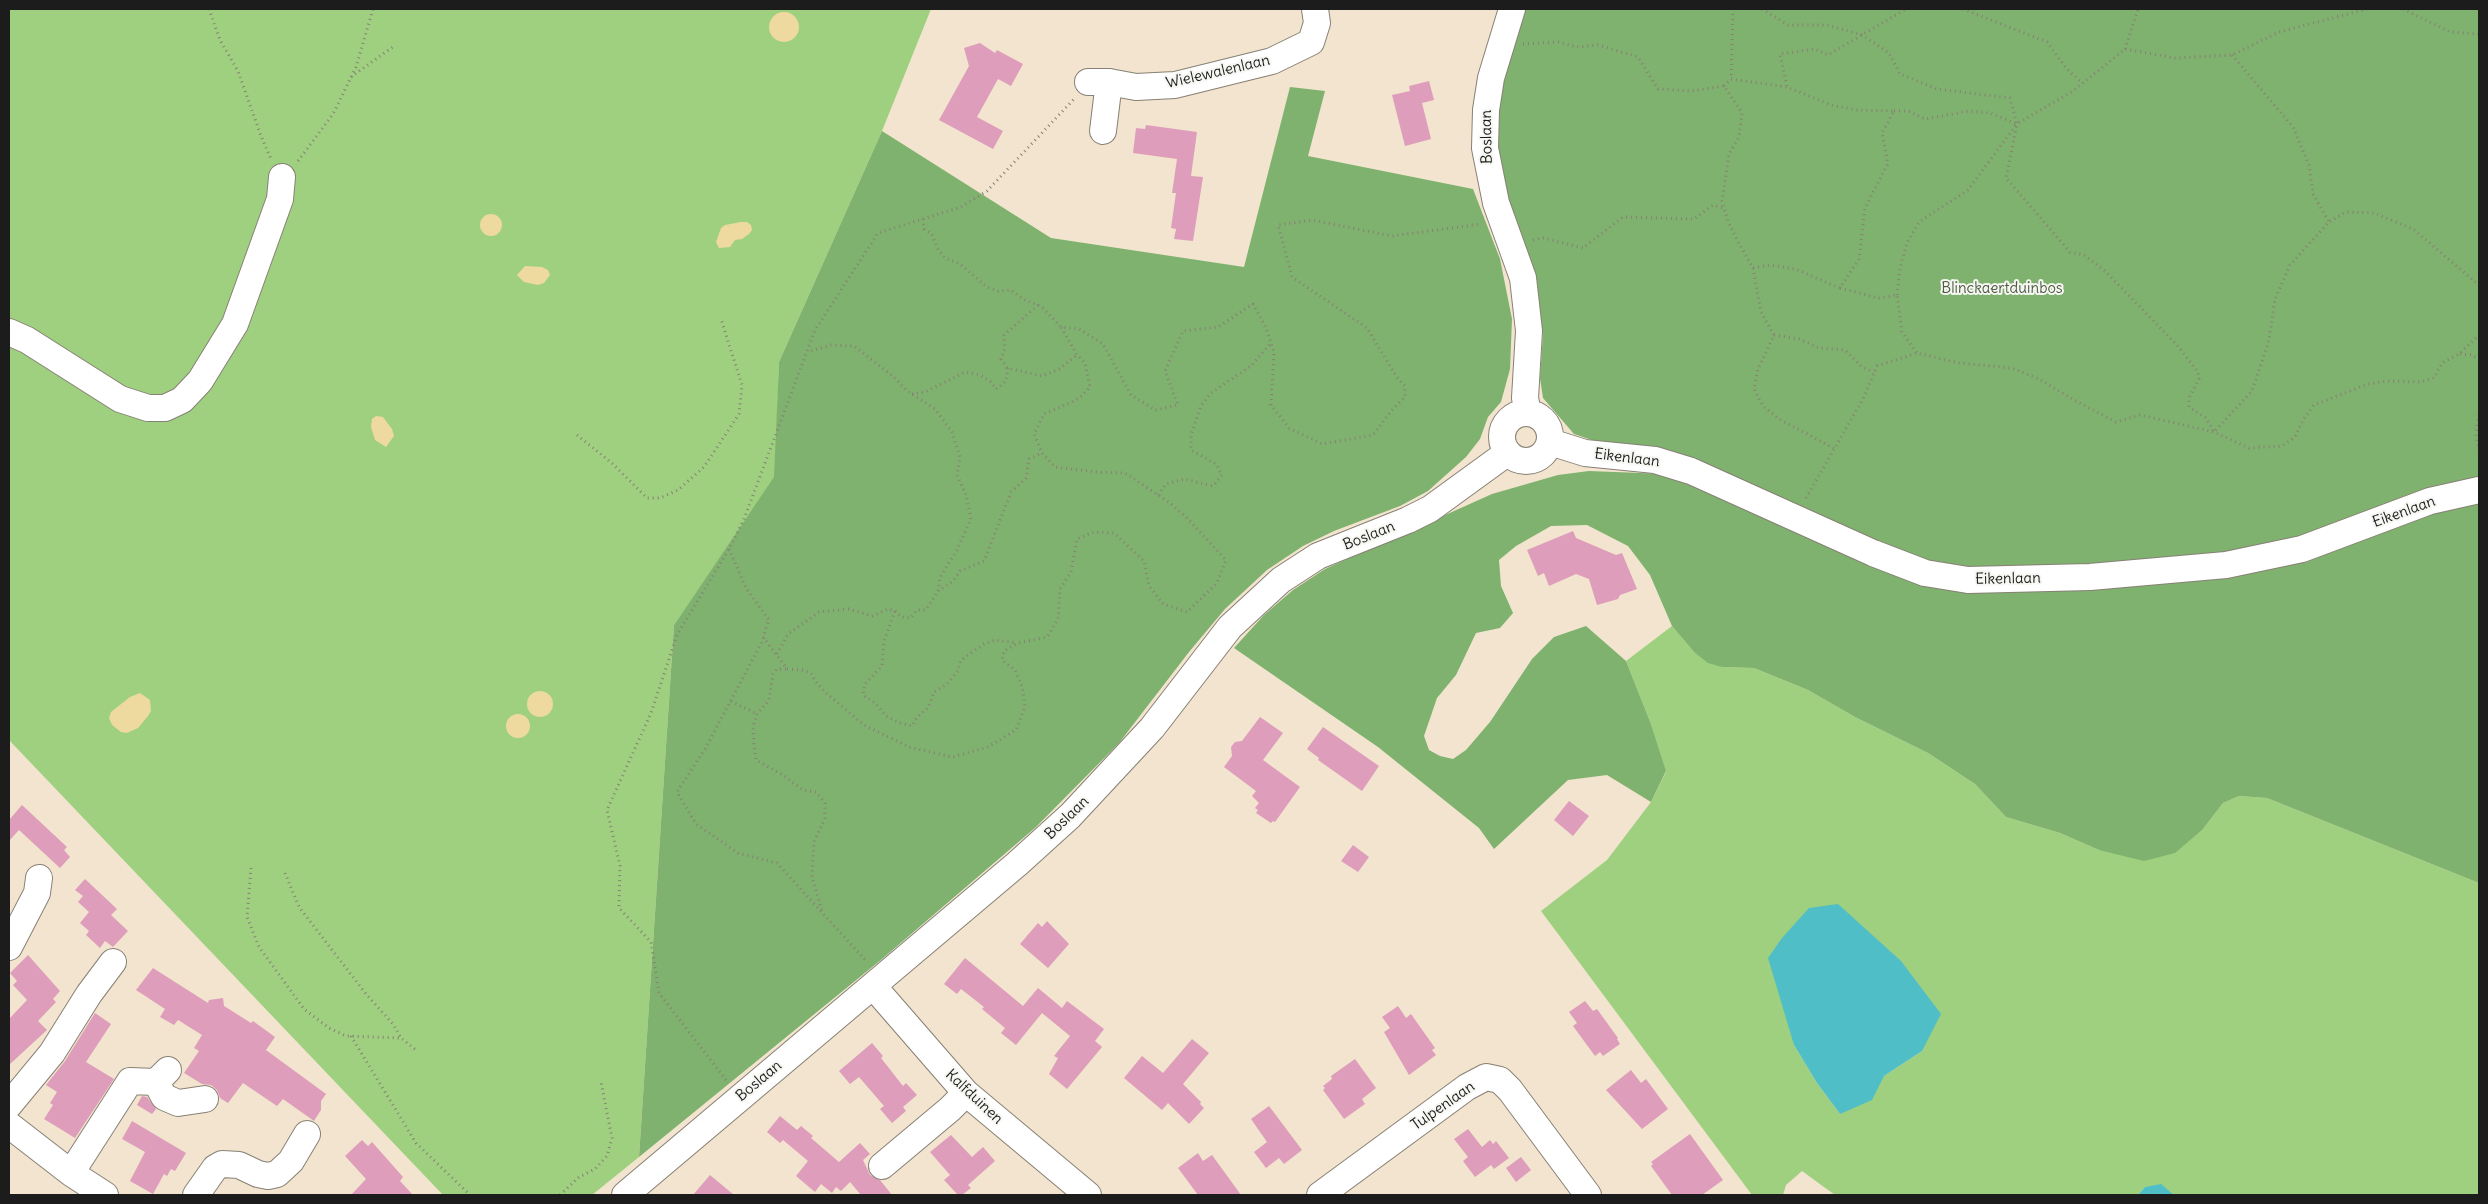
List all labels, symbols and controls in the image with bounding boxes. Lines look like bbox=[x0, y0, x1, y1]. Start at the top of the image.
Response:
street label: Wielewalenlaan bbox=[1164, 51, 1272, 93]
street label: Boslaan bbox=[1478, 110, 1496, 164]
park label: Blinckaertduinbos bbox=[1941, 280, 2063, 298]
street label: Eikenlaan bbox=[1593, 445, 1661, 471]
street label: Eikenlaan bbox=[2370, 492, 2438, 532]
street label: Boslaan bbox=[1341, 518, 1397, 554]
street label: Eikenlaan bbox=[1975, 569, 2041, 589]
street label: Boslaan bbox=[1041, 793, 1093, 843]
street label: Boslaan bbox=[732, 1057, 786, 1105]
street label: Kalfduinen bbox=[941, 1066, 1007, 1128]
street label: Tulpenlaan bbox=[1408, 1078, 1478, 1134]

